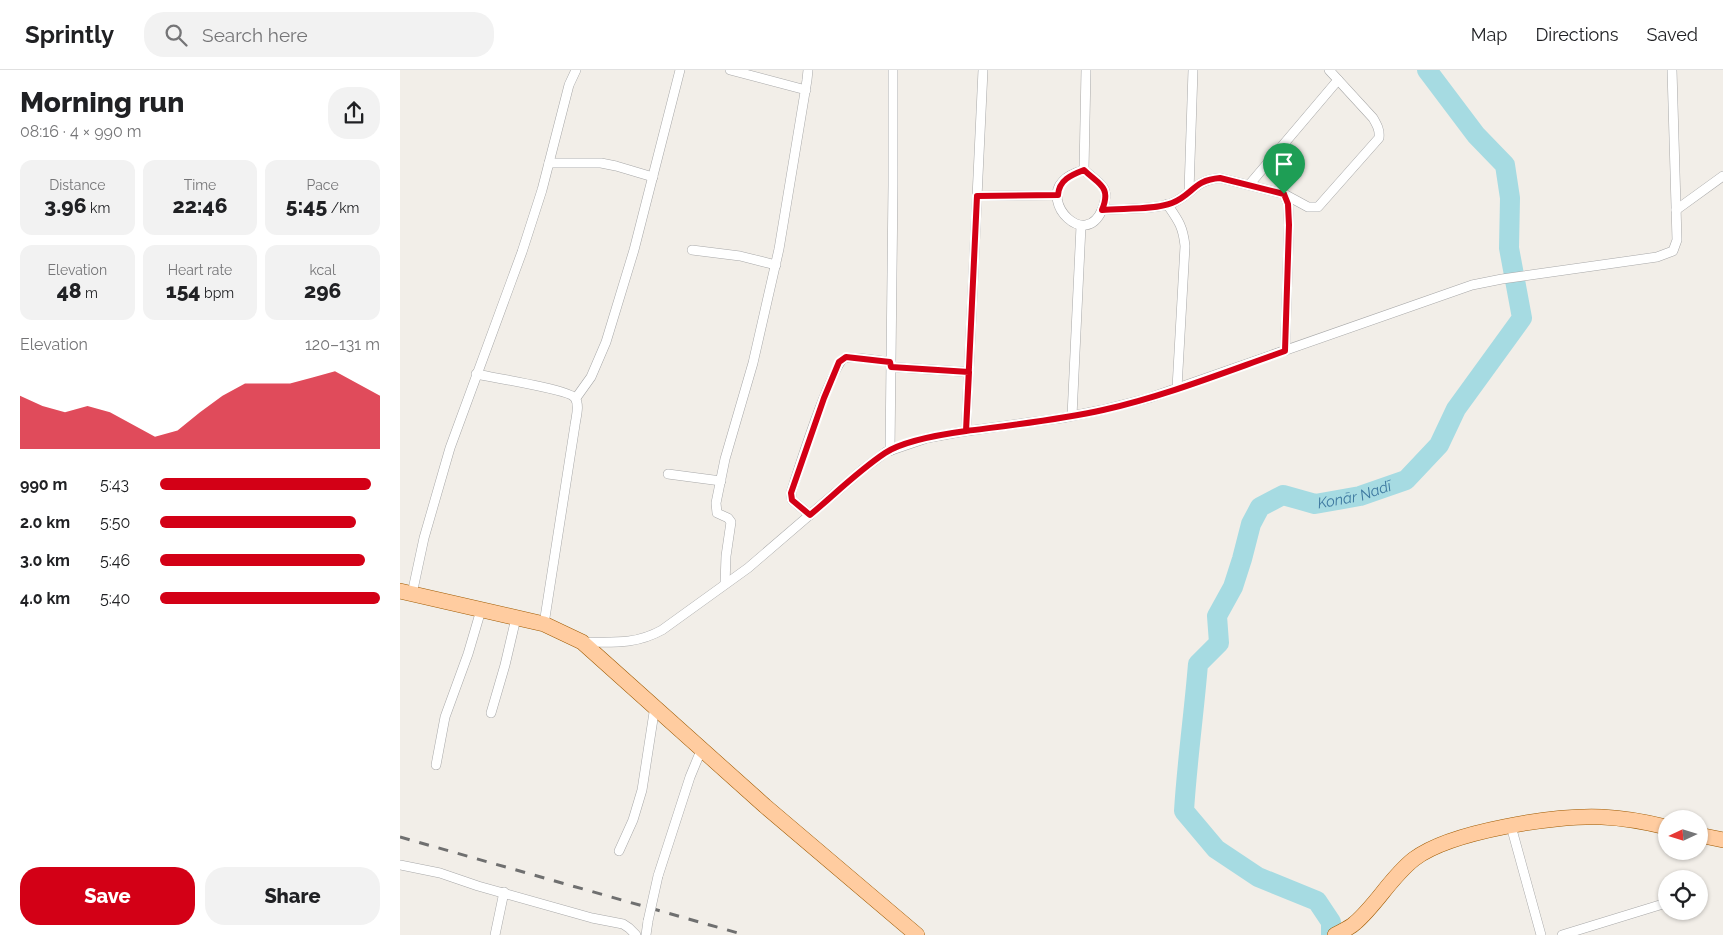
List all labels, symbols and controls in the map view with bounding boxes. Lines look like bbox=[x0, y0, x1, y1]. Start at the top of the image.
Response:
search box bbox=[144, 12, 494, 57]
text: Sprintly bbox=[25, 20, 114, 49]
icon: search bbox=[162, 21, 190, 49]
text: Search here bbox=[202, 24, 308, 46]
text: Map bbox=[1471, 24, 1507, 45]
text: Directions bbox=[1535, 24, 1619, 45]
text: Saved bbox=[1647, 24, 1698, 45]
text: Morning run bbox=[20, 86, 184, 119]
button: share bbox=[328, 87, 380, 139]
text: 08:16 · 4 × 990 m bbox=[20, 122, 142, 141]
pin bbox=[1263, 143, 1305, 194]
icon: arrive bbox=[1270, 150, 1298, 178]
text: Distance bbox=[49, 177, 105, 193]
text: Time bbox=[184, 177, 216, 193]
text: Pace bbox=[307, 177, 339, 193]
text: 3.96 bbox=[44, 193, 86, 218]
text: 22:46 bbox=[172, 193, 228, 218]
text: 5:45 bbox=[286, 193, 327, 218]
text: km bbox=[86, 200, 110, 216]
text: /km bbox=[327, 200, 359, 216]
text: Elevation bbox=[48, 262, 107, 278]
text: Heart rate bbox=[168, 262, 232, 278]
text: kcal bbox=[310, 262, 336, 278]
text: 48 bbox=[57, 278, 82, 303]
text: 154 bbox=[166, 278, 201, 303]
text: 296 bbox=[304, 278, 341, 303]
text: m bbox=[82, 285, 98, 301]
text: bpm bbox=[201, 285, 234, 301]
text: Elevation bbox=[20, 335, 88, 354]
text: 120–131 m bbox=[305, 335, 380, 354]
text: 990 m bbox=[20, 475, 67, 494]
text: 5:43 bbox=[100, 475, 129, 494]
water label: Konār Nadī bbox=[1316, 476, 1395, 512]
text: 2.0 km bbox=[20, 513, 70, 532]
text: 5:50 bbox=[100, 513, 130, 532]
text: 3.0 km bbox=[20, 551, 70, 570]
text: 5:46 bbox=[100, 551, 130, 570]
text: 4.0 km bbox=[20, 589, 70, 608]
text: 5:40 bbox=[100, 589, 130, 608]
north arrow bbox=[1658, 810, 1708, 860]
map controls bbox=[1658, 810, 1708, 920]
button: Save bbox=[20, 867, 195, 925]
button: Share bbox=[205, 867, 380, 925]
button: locate bbox=[1658, 870, 1708, 920]

